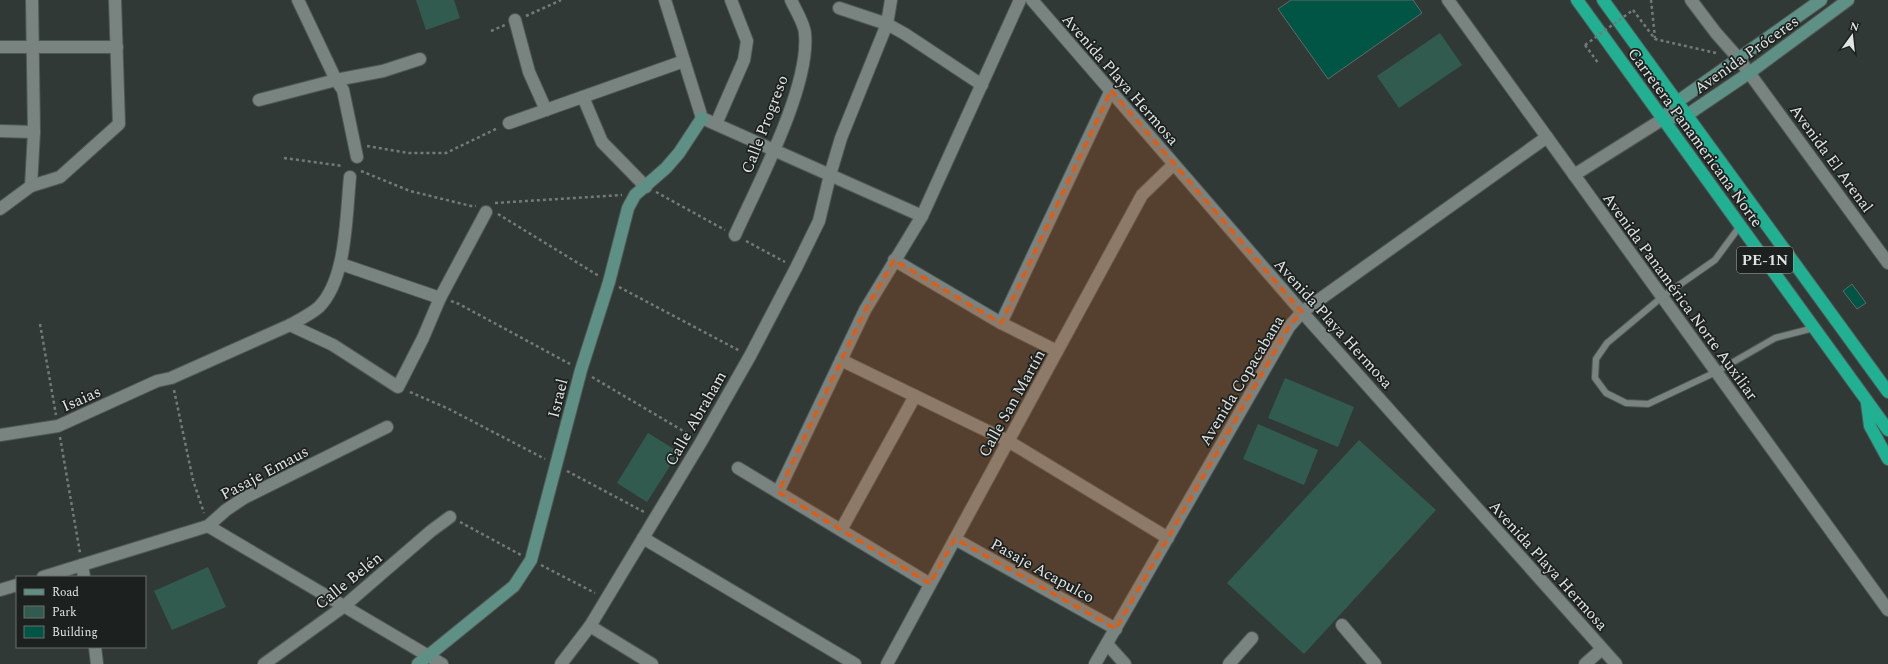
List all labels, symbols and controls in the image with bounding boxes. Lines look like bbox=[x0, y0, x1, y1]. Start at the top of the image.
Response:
street label: Avenida Playa Hermosa bbox=[1056, 8, 1185, 151]
street label: Avenida Próceres bbox=[1689, 10, 1804, 100]
north arrow bbox=[1832, 16, 1872, 56]
text: N bbox=[1848, 17, 1861, 36]
street label: Carretera Panamericana Norte bbox=[1622, 43, 1769, 232]
street label: Calle Progreso bbox=[735, 72, 795, 177]
street label: Avenida El Arenal bbox=[1784, 99, 1879, 218]
street label: Avenida Panamérica Norte Auxiliar bbox=[1597, 188, 1764, 405]
road number: PE-1N bbox=[1737, 247, 1793, 273]
street label: Avenida Playa Hermosa bbox=[1268, 253, 1399, 394]
street label: Avenida Copacabana bbox=[1193, 311, 1290, 450]
street label: Calle San Martín bbox=[972, 345, 1051, 462]
street label: Calle Abraham bbox=[659, 366, 733, 471]
street label: Israel bbox=[541, 376, 574, 421]
street label: Isaias bbox=[58, 380, 105, 418]
street label: Pasaje Emaus bbox=[216, 440, 313, 506]
street label: Avenida Playa Hermosa bbox=[1483, 495, 1614, 636]
street label: Pasaje Acapulco bbox=[986, 532, 1099, 609]
street label: Calle Belén bbox=[310, 546, 388, 616]
legend bbox=[16, 576, 146, 648]
text: Road bbox=[52, 583, 79, 602]
text: Park bbox=[52, 603, 77, 622]
text: Building bbox=[52, 623, 98, 642]

